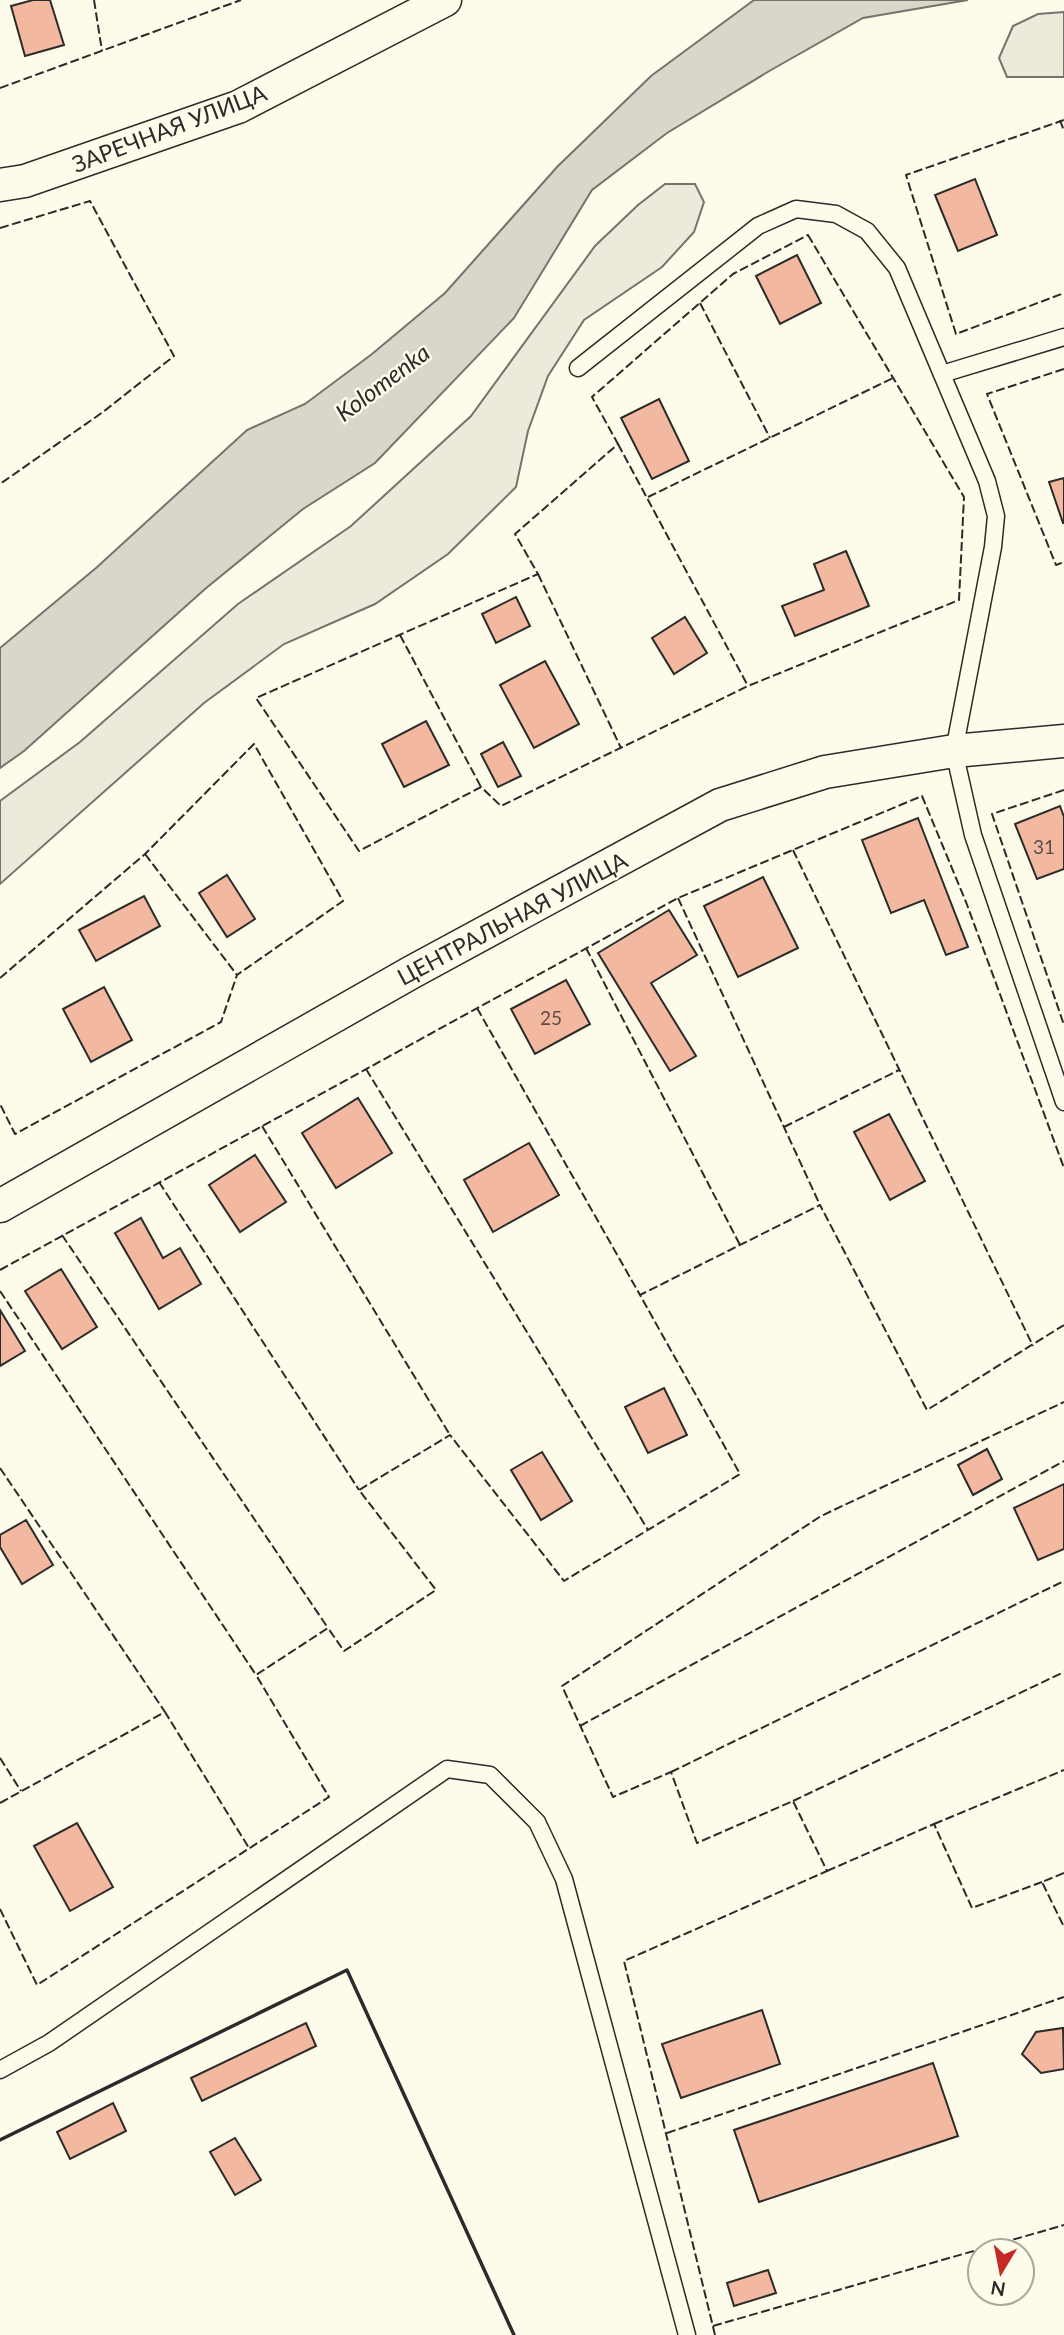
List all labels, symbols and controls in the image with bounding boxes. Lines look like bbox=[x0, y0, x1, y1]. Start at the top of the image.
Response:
street label: ЗАРЕЧНАЯ УЛИЦА bbox=[68, 78, 271, 178]
water label: Kolomenka bbox=[329, 337, 435, 427]
house number: 31 bbox=[1033, 835, 1055, 858]
street label: ЦЕНТРАЛЬНАЯ УЛИЦА bbox=[392, 845, 632, 991]
house number: 25 bbox=[540, 1006, 562, 1029]
north arrow bbox=[966, 2237, 1036, 2307]
text: N bbox=[989, 2277, 1007, 2302]

